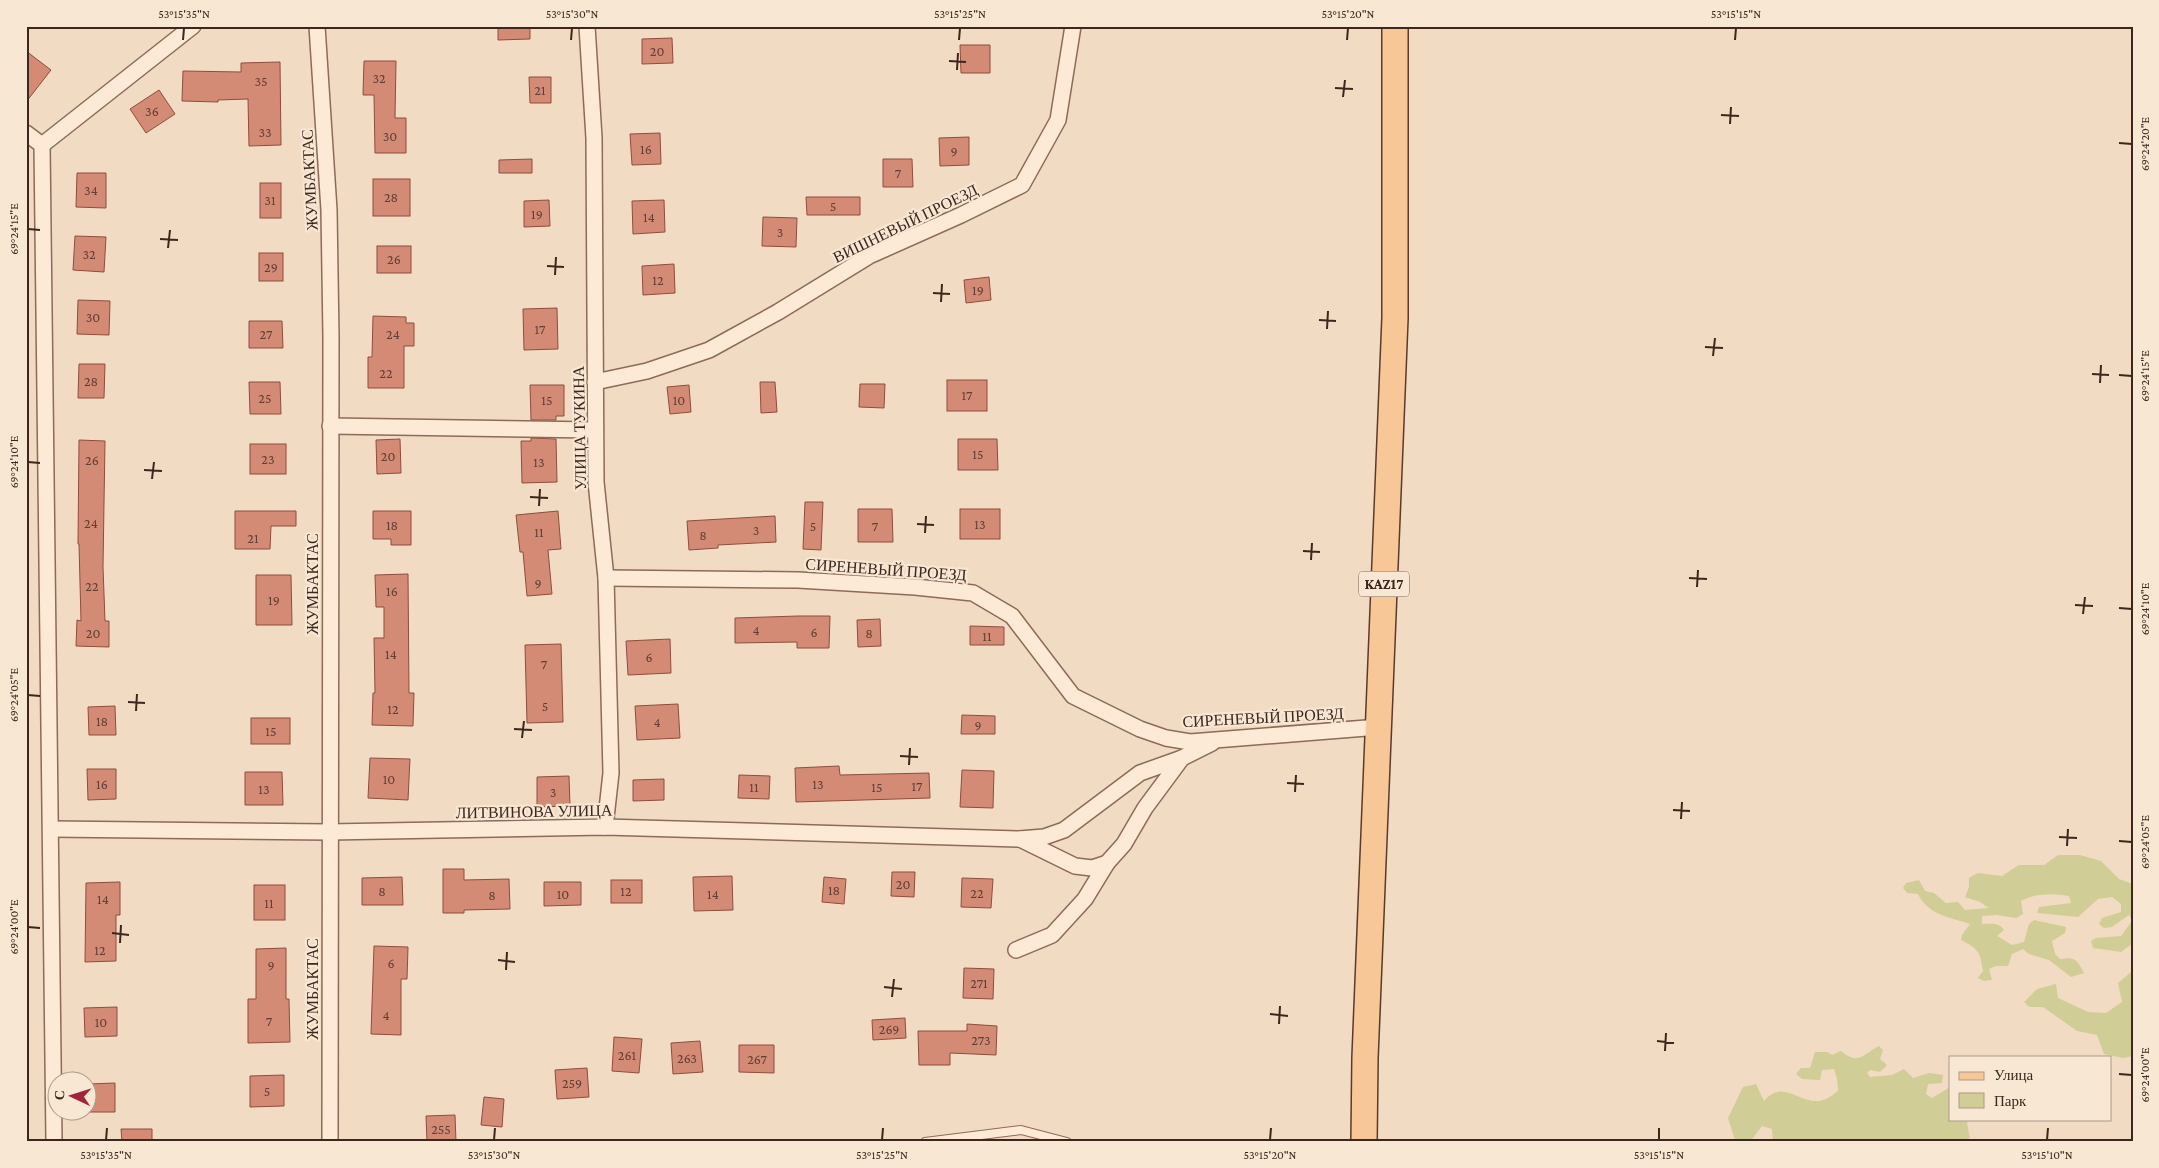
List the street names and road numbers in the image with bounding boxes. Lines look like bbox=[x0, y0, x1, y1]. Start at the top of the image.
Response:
street label: ЖУМБАКТАС bbox=[298, 129, 321, 231]
street label: ВИШНЕВЫЙ ПРОЕЗД bbox=[830, 180, 981, 267]
street label: УЛИЦА ТУКИНА bbox=[570, 365, 590, 490]
street label: ЖУМБАКТАС bbox=[304, 533, 321, 635]
street label: СИРЕНЕВЫЙ ПРОЕЗД bbox=[805, 554, 967, 585]
road number: KAZ17 bbox=[1359, 572, 1409, 596]
street label: СИРЕНЕВЫЙ ПРОЕЗД bbox=[1182, 704, 1344, 731]
street label: ЛИТВИНОВА УЛИЦА bbox=[455, 802, 613, 822]
street label: ЖУМБАКТАС bbox=[304, 938, 321, 1040]

